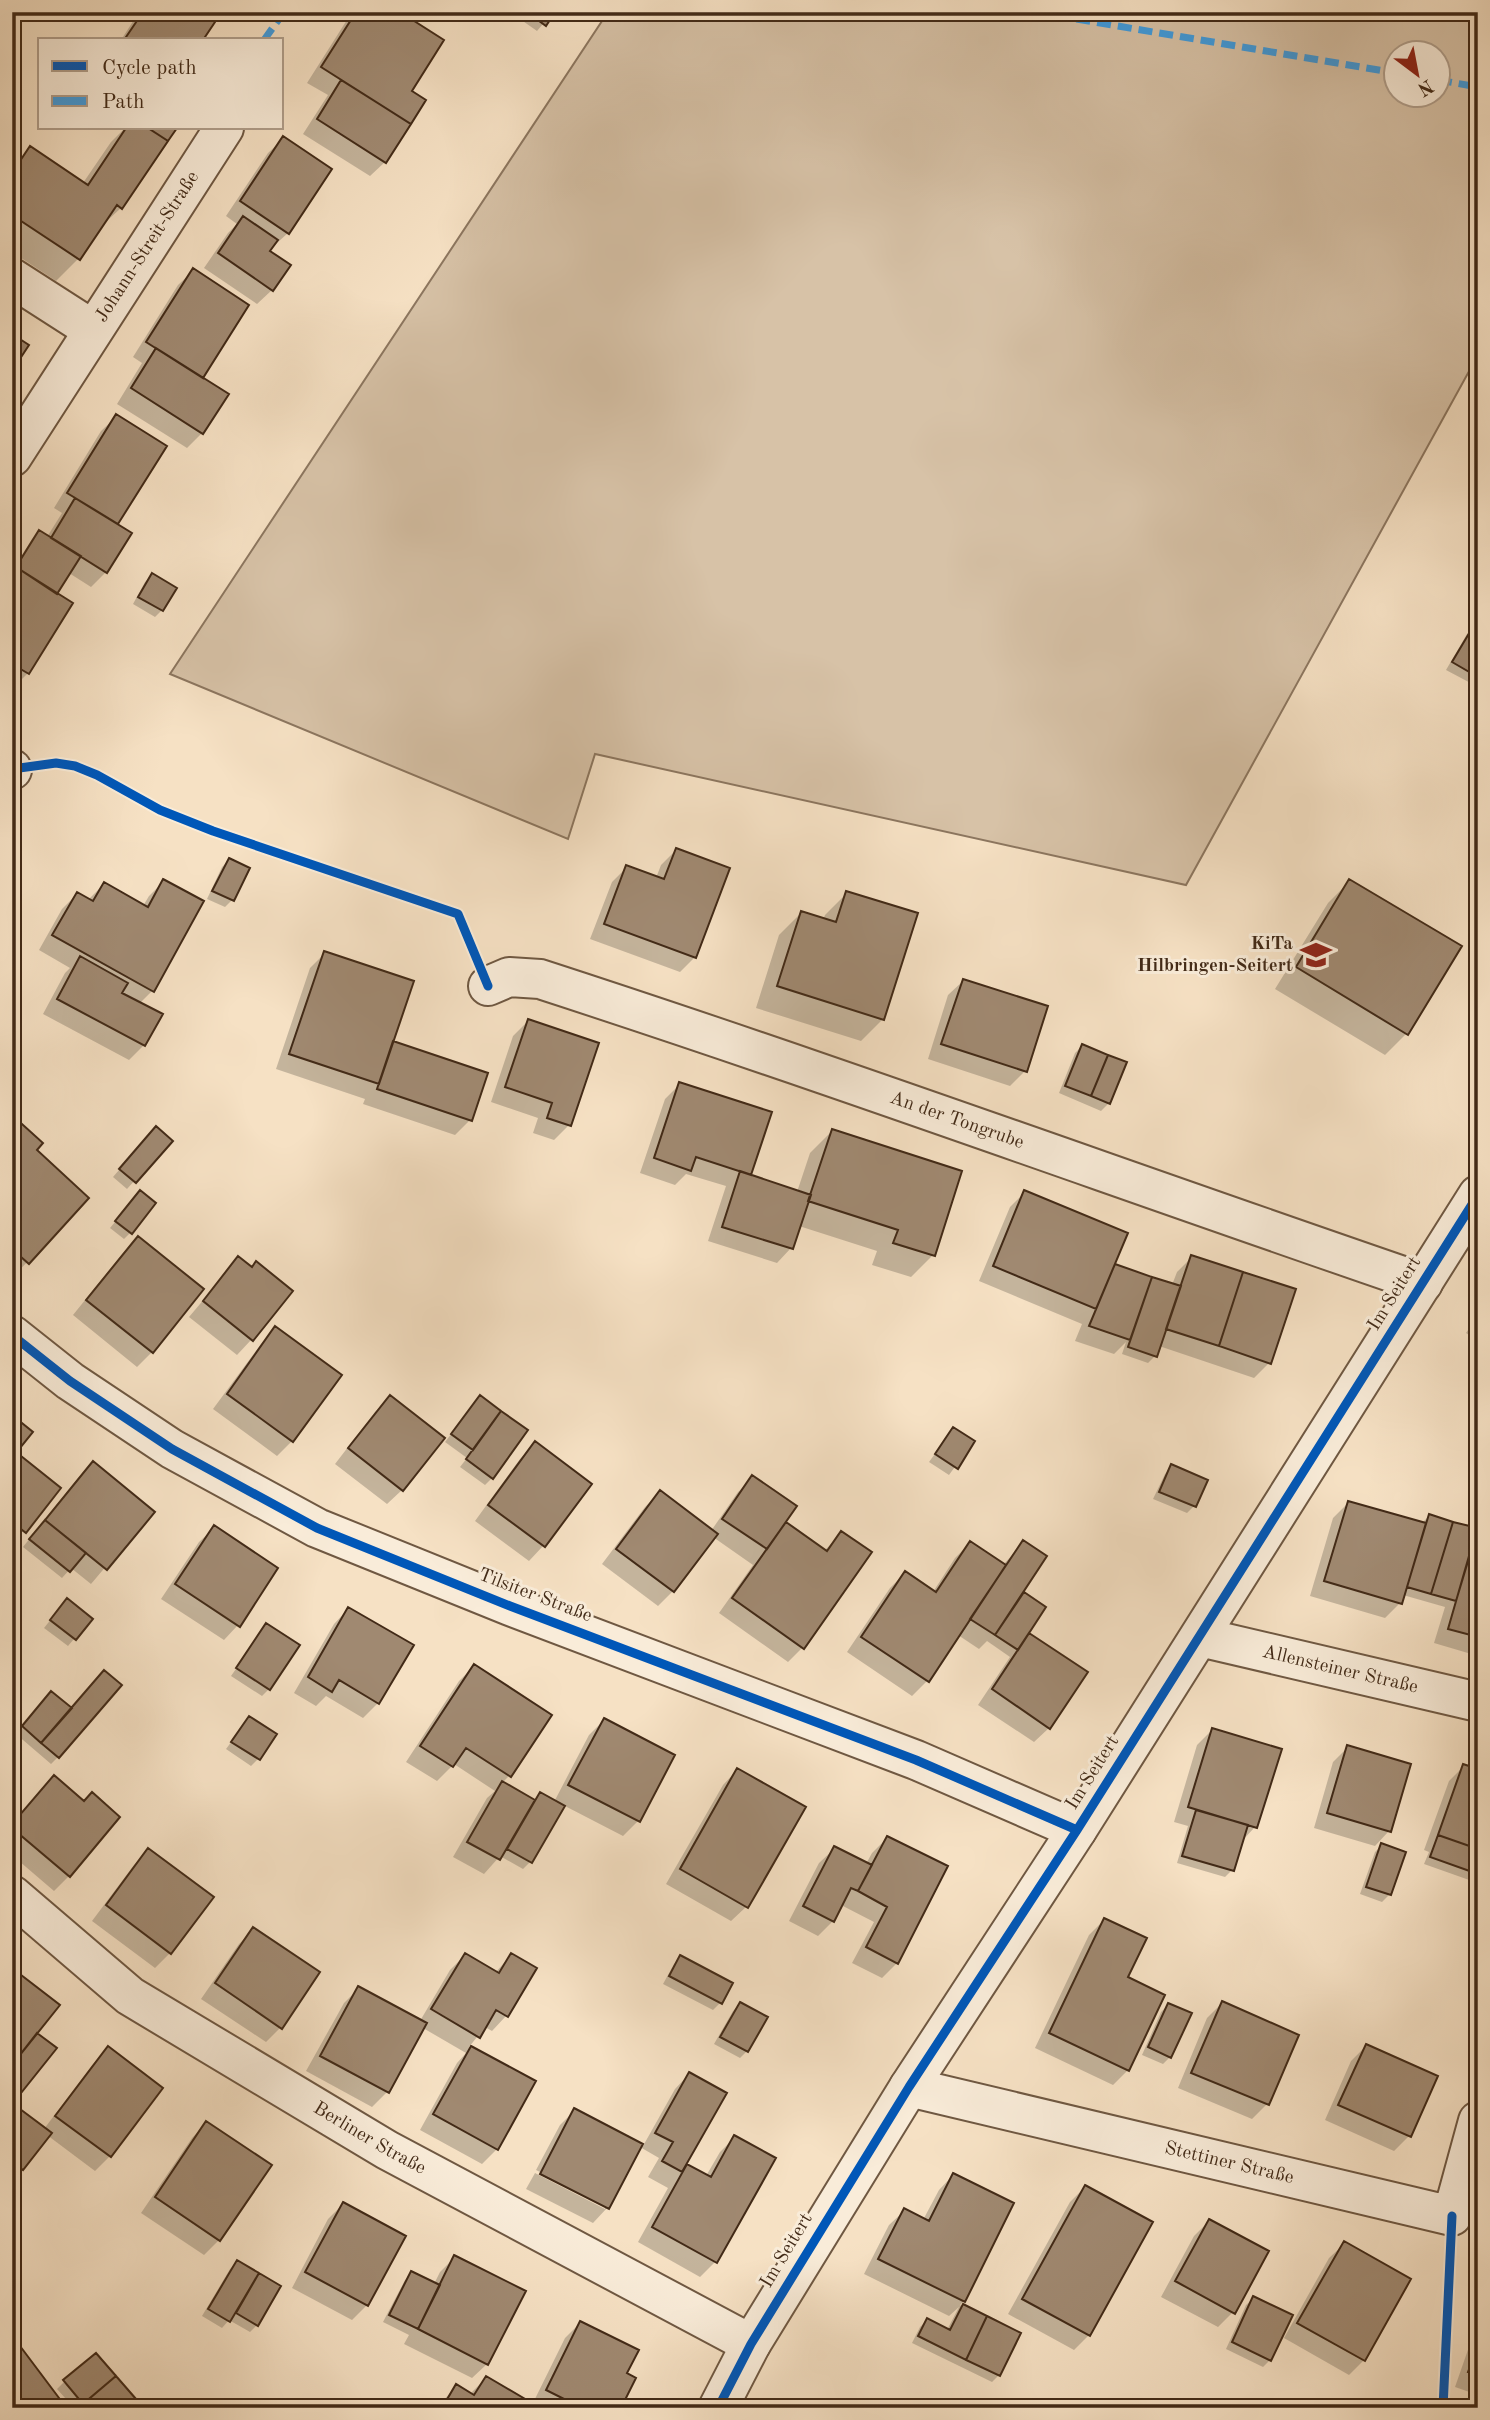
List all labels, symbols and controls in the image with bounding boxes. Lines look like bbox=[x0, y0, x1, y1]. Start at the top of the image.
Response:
legend bbox=[38, 38, 284, 130]
north arrow bbox=[1382, 38, 1452, 108]
text: Cycle path bbox=[102, 58, 197, 79]
text: N bbox=[1413, 74, 1436, 98]
text: Path bbox=[102, 92, 145, 113]
street label: Johann-Streit-Straße bbox=[92, 168, 203, 326]
place label: KiTa Hilbringen-Seitert bbox=[1137, 935, 1293, 976]
school or university icon: KiTa Hilbringen-Seitert bbox=[1299, 938, 1333, 972]
street label: An der Tongrube bbox=[887, 1088, 1026, 1153]
street label: Im Seitert bbox=[1365, 1254, 1425, 1334]
street label: Tilsiter Straße bbox=[476, 1566, 594, 1626]
street label: Allensteiner Straße bbox=[1261, 1642, 1420, 1697]
street label: Im Seitert bbox=[1063, 1733, 1123, 1813]
street label: Berliner Straße bbox=[310, 2099, 429, 2178]
street label: Stettiner Straße bbox=[1163, 2139, 1296, 2188]
street label: Im Seitert bbox=[757, 2210, 817, 2292]

